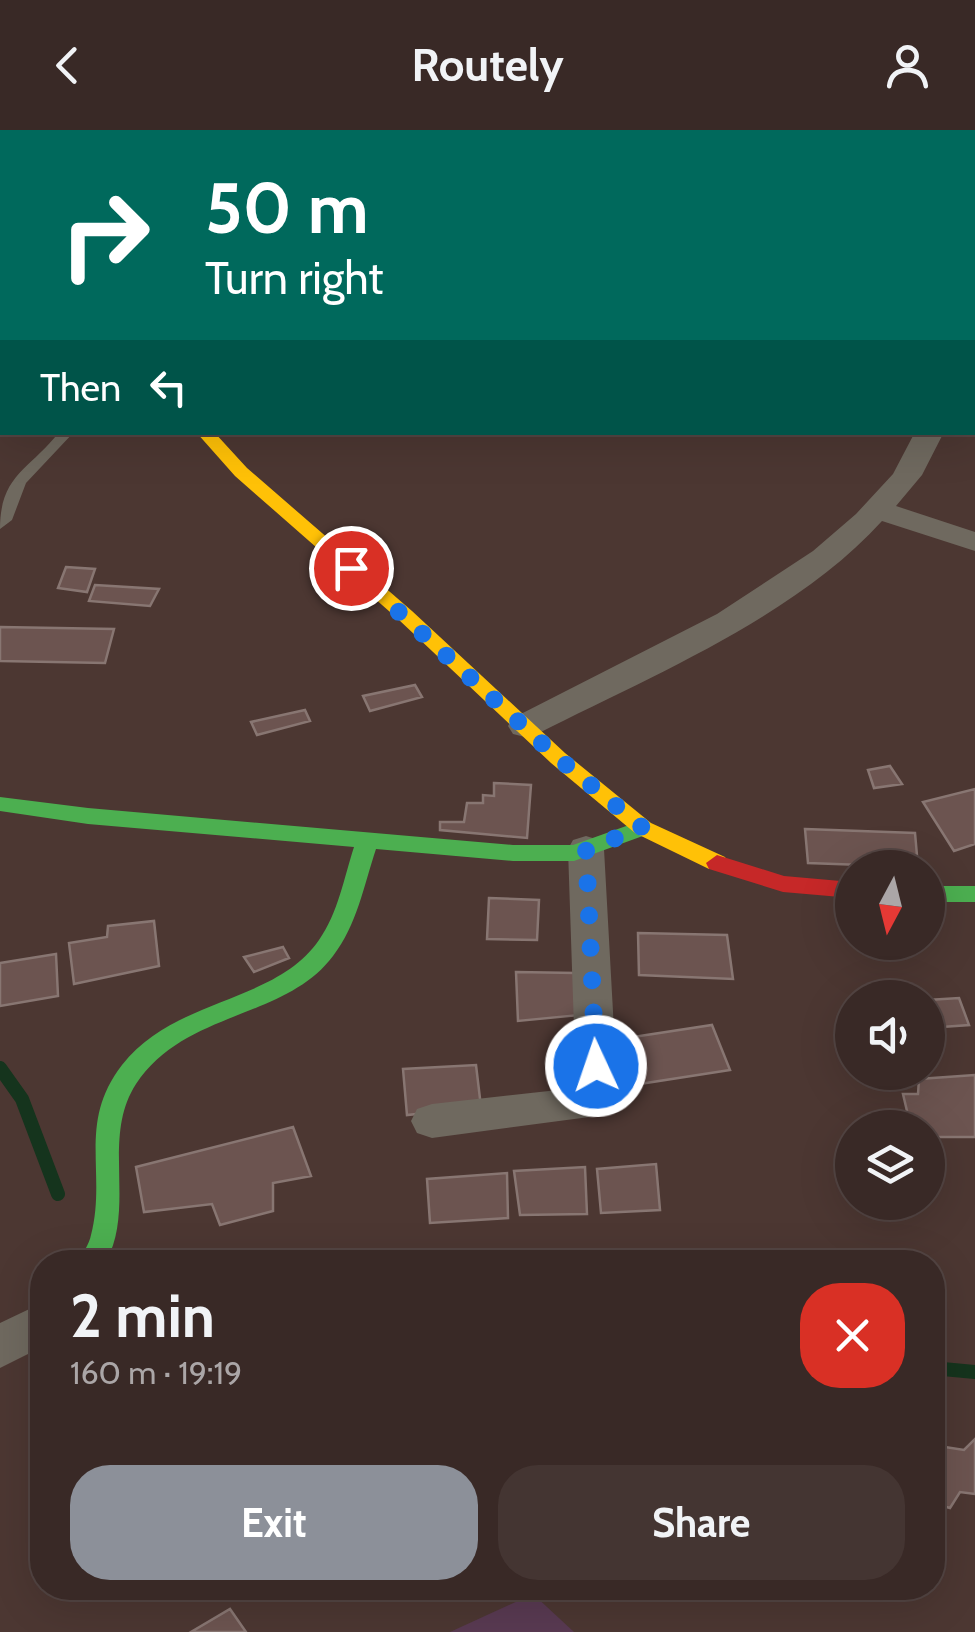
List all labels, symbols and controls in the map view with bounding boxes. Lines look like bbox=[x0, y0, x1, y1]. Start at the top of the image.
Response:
icon: back bbox=[40, 38, 95, 93]
text: Routely bbox=[411, 38, 564, 92]
icon: person bbox=[880, 38, 935, 93]
text: 50 m bbox=[205, 165, 369, 251]
icon: right bbox=[40, 170, 170, 300]
text: Turn right bbox=[205, 251, 384, 305]
icon: left bbox=[141, 360, 196, 415]
text: Then bbox=[40, 364, 121, 411]
pin bbox=[309, 526, 394, 611]
icon: arrive bbox=[324, 541, 379, 596]
north arrow bbox=[835, 850, 945, 960]
map controls bbox=[835, 850, 945, 1220]
button: sound bbox=[835, 980, 945, 1090]
position arrow bbox=[544, 1014, 648, 1118]
button: layers bbox=[835, 1110, 945, 1220]
text: 2 min bbox=[70, 1279, 215, 1352]
button: close bbox=[800, 1283, 905, 1388]
text: 160 m · 19:19 bbox=[70, 1353, 242, 1392]
button: Exit bbox=[70, 1465, 478, 1580]
button: Share bbox=[498, 1465, 905, 1580]

